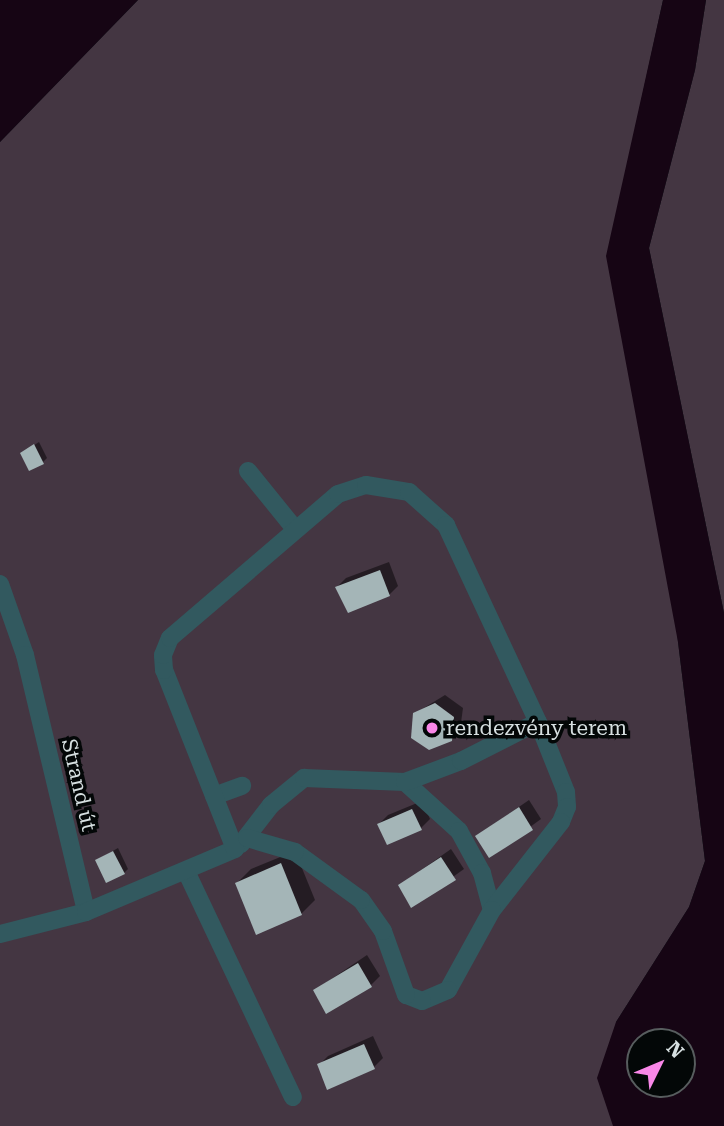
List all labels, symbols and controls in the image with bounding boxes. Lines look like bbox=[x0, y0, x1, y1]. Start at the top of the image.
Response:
place label: rendezvény terem bbox=[446, 715, 627, 741]
marker: rendezvény terem bbox=[424, 720, 440, 736]
street label: Strand út bbox=[56, 736, 102, 834]
north arrow bbox=[626, 1028, 696, 1098]
text: N bbox=[662, 1036, 689, 1063]

